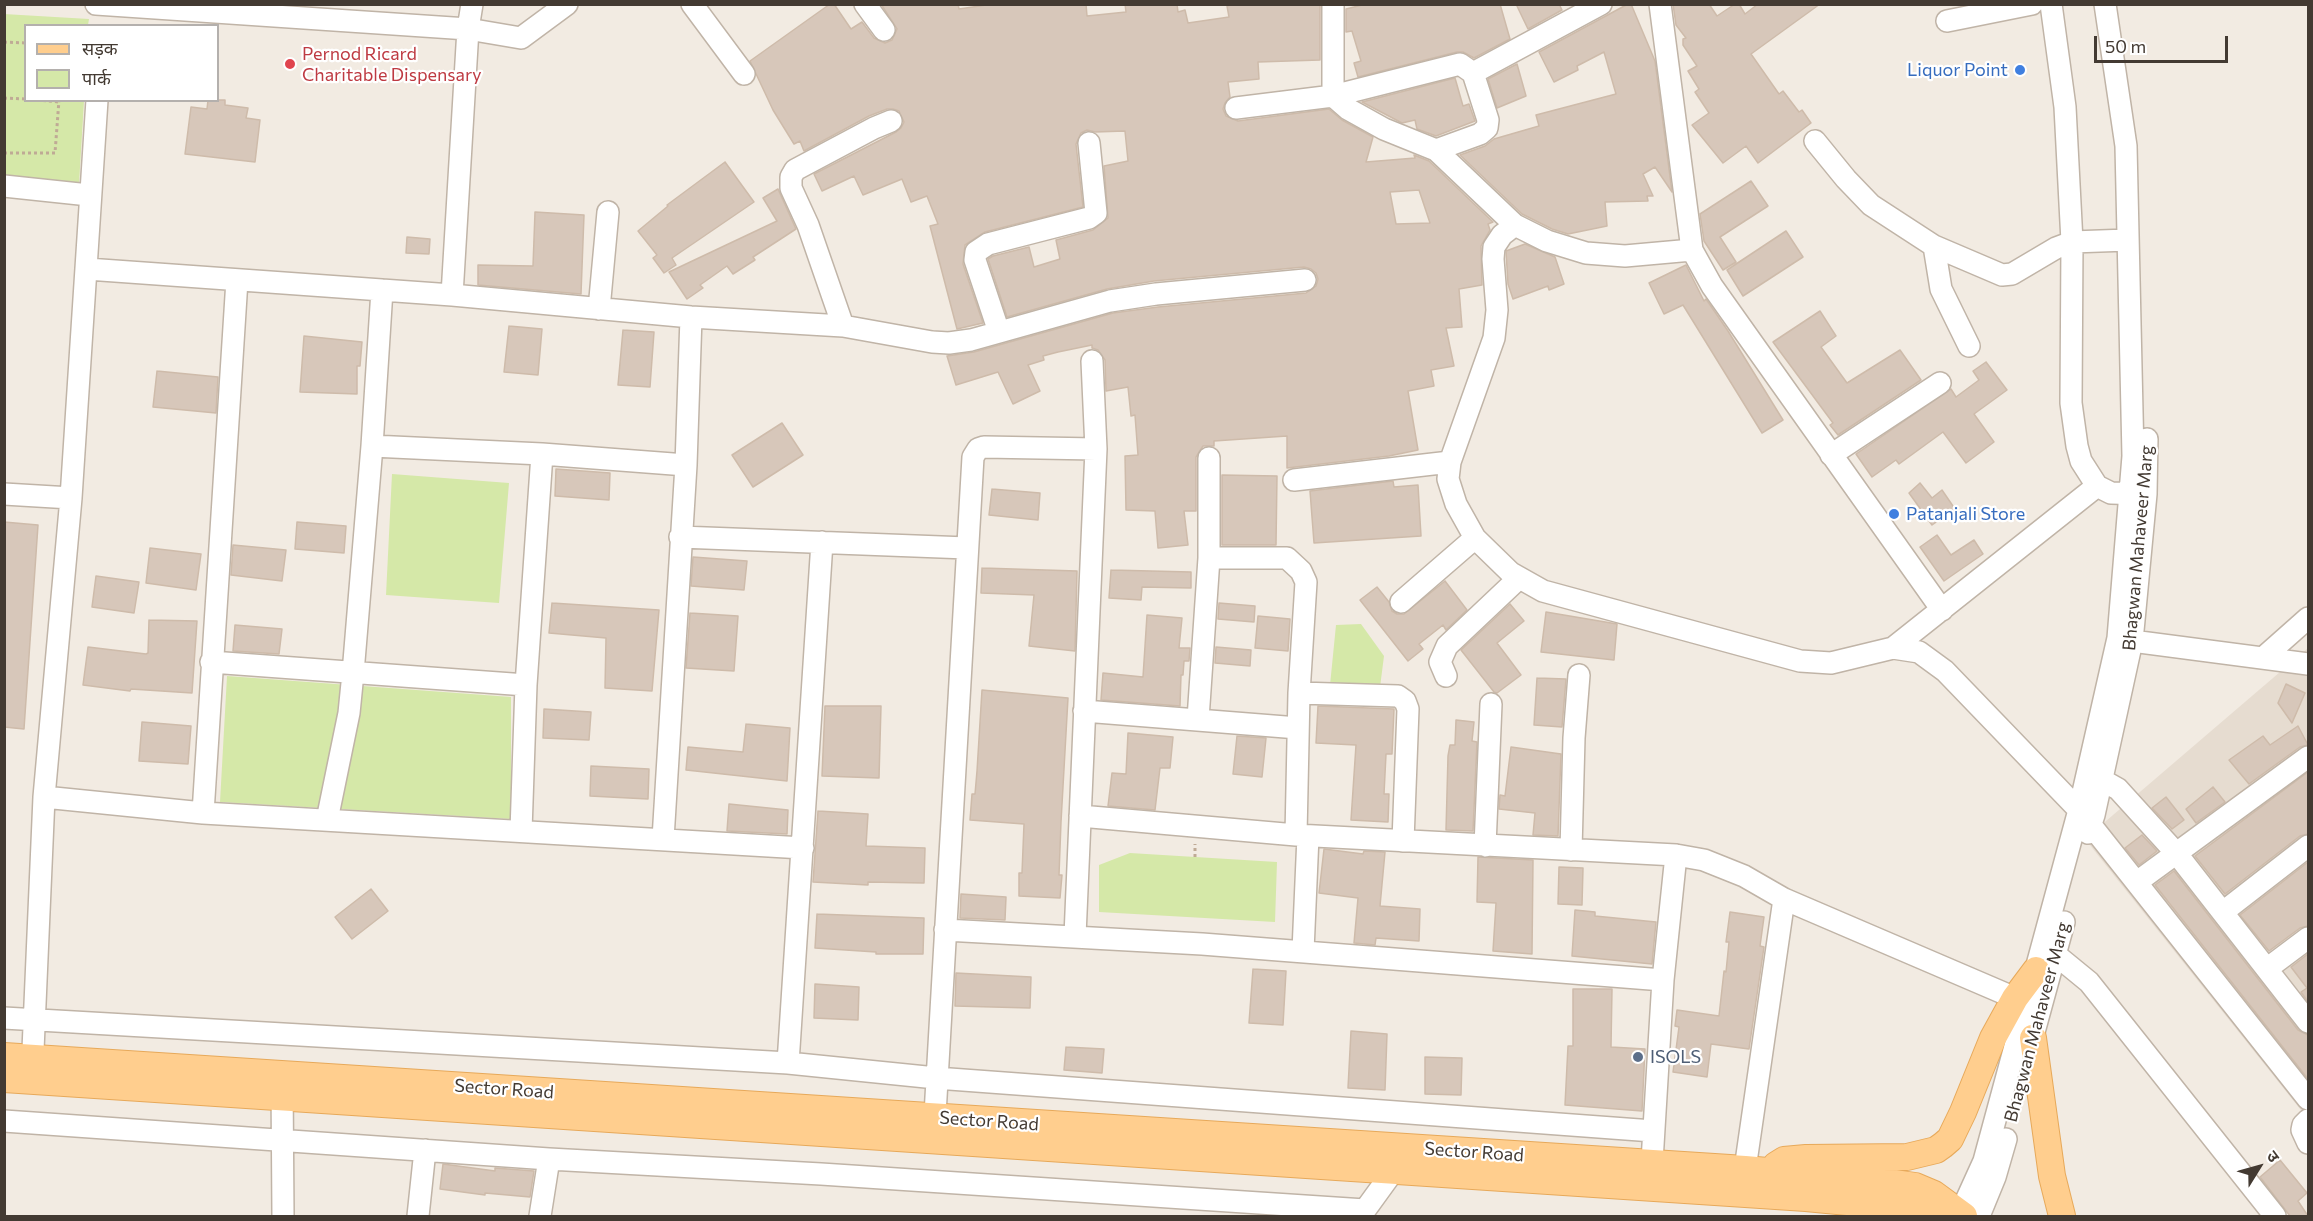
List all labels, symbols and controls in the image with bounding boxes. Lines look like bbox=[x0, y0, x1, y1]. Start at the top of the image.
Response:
legend bbox=[24, 24, 219, 102]
scale bar bbox=[2097, 24, 2230, 62]
text: 50 m bbox=[2105, 35, 2146, 57]
text: सड़क bbox=[82, 37, 118, 59]
place label: Pernod Ricard Charitable Dispensary bbox=[302, 43, 481, 86]
marker: Pernod Ricard Charitable Dispensary bbox=[283, 57, 297, 71]
place label: Liquor Point bbox=[1907, 59, 2008, 81]
marker: Liquor Point bbox=[2013, 63, 2027, 77]
text: पार्क bbox=[82, 67, 111, 89]
street label: Bhagwan Mahaveer Marg bbox=[2118, 444, 2158, 652]
place label: Patanjali Store bbox=[1906, 503, 2025, 525]
marker: Patanjali Store bbox=[1887, 507, 1901, 521]
street label: Bhagwan Mahaveer Marg bbox=[2000, 919, 2074, 1125]
place label: ISOLS bbox=[1650, 1046, 1701, 1068]
marker: ISOLS bbox=[1631, 1050, 1645, 1064]
street label: Sector Road bbox=[454, 1075, 554, 1103]
street label: Sector Road bbox=[939, 1107, 1039, 1135]
north arrow bbox=[2229, 1137, 2289, 1197]
street label: Sector Road bbox=[1424, 1138, 1524, 1166]
text: उ bbox=[2263, 1146, 2284, 1165]

